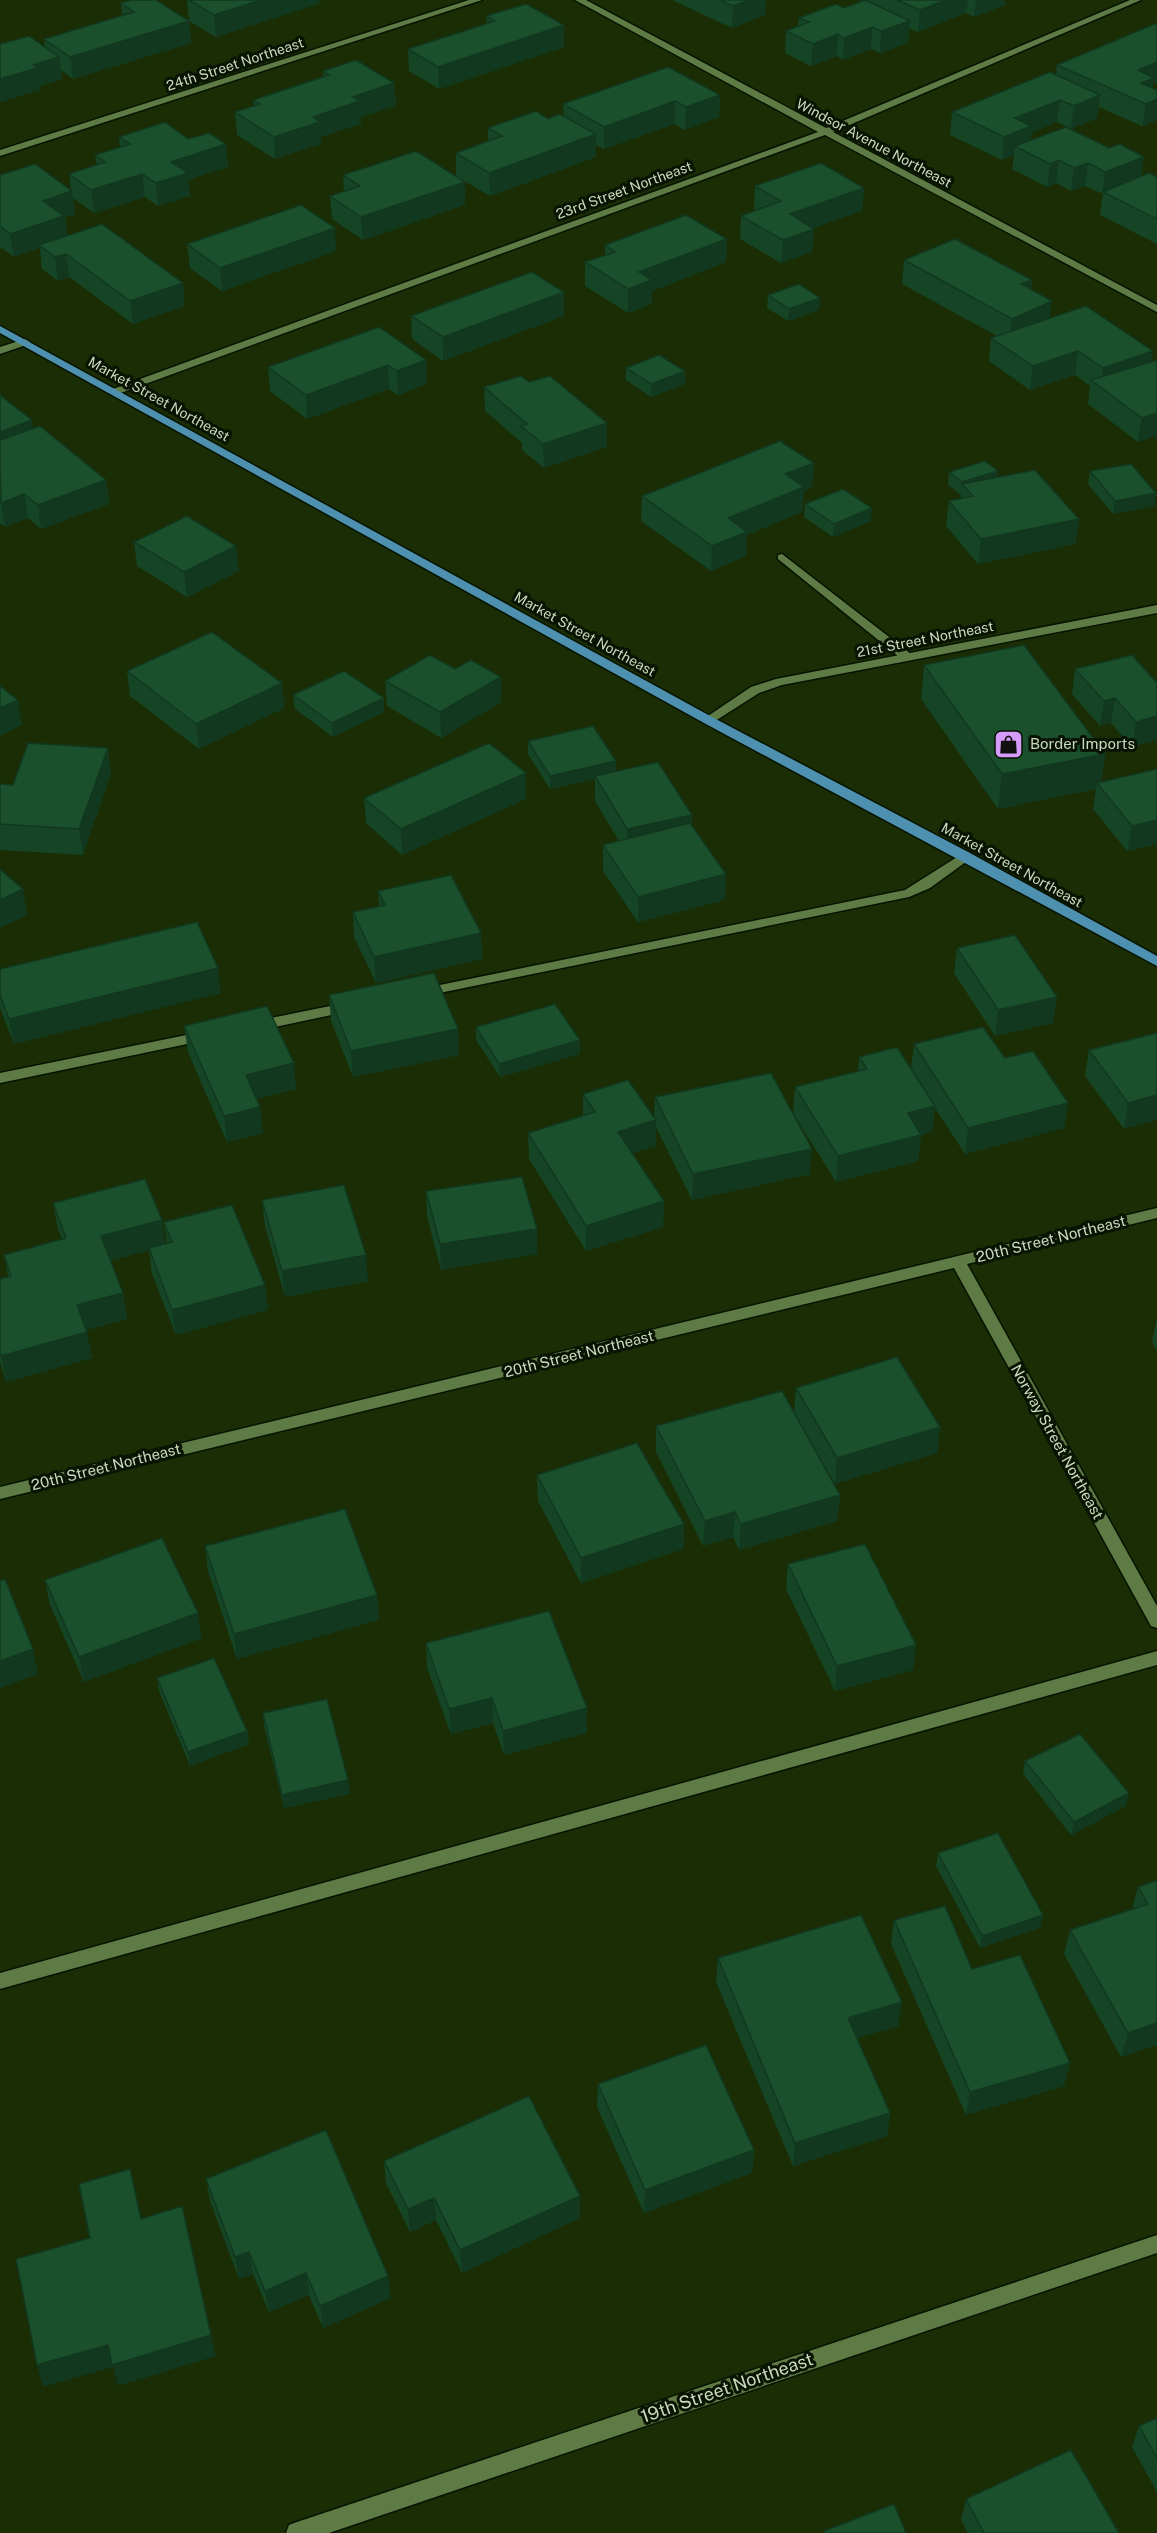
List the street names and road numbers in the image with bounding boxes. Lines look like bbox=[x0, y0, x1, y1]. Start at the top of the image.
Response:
street label: 24th Street Northeast bbox=[164, 34, 306, 94]
street label: Windsor Avenue Northeast bbox=[794, 95, 954, 191]
street label: 23rd Street Northeast bbox=[554, 158, 694, 222]
street label: Market Street Northeast bbox=[86, 353, 232, 445]
street label: Market Street Northeast bbox=[512, 588, 658, 680]
street label: 21st Street Northeast bbox=[855, 618, 995, 660]
street label: Market Street Northeast bbox=[939, 819, 1085, 911]
street label: 20th Street Northeast bbox=[974, 1212, 1128, 1265]
street label: 20th Street Northeast bbox=[502, 1327, 656, 1380]
street label: Norway Street Northeast bbox=[1008, 1362, 1107, 1522]
street label: 20th Street Northeast bbox=[29, 1440, 183, 1493]
street label: 19th Street Northeast bbox=[638, 2348, 816, 2427]

